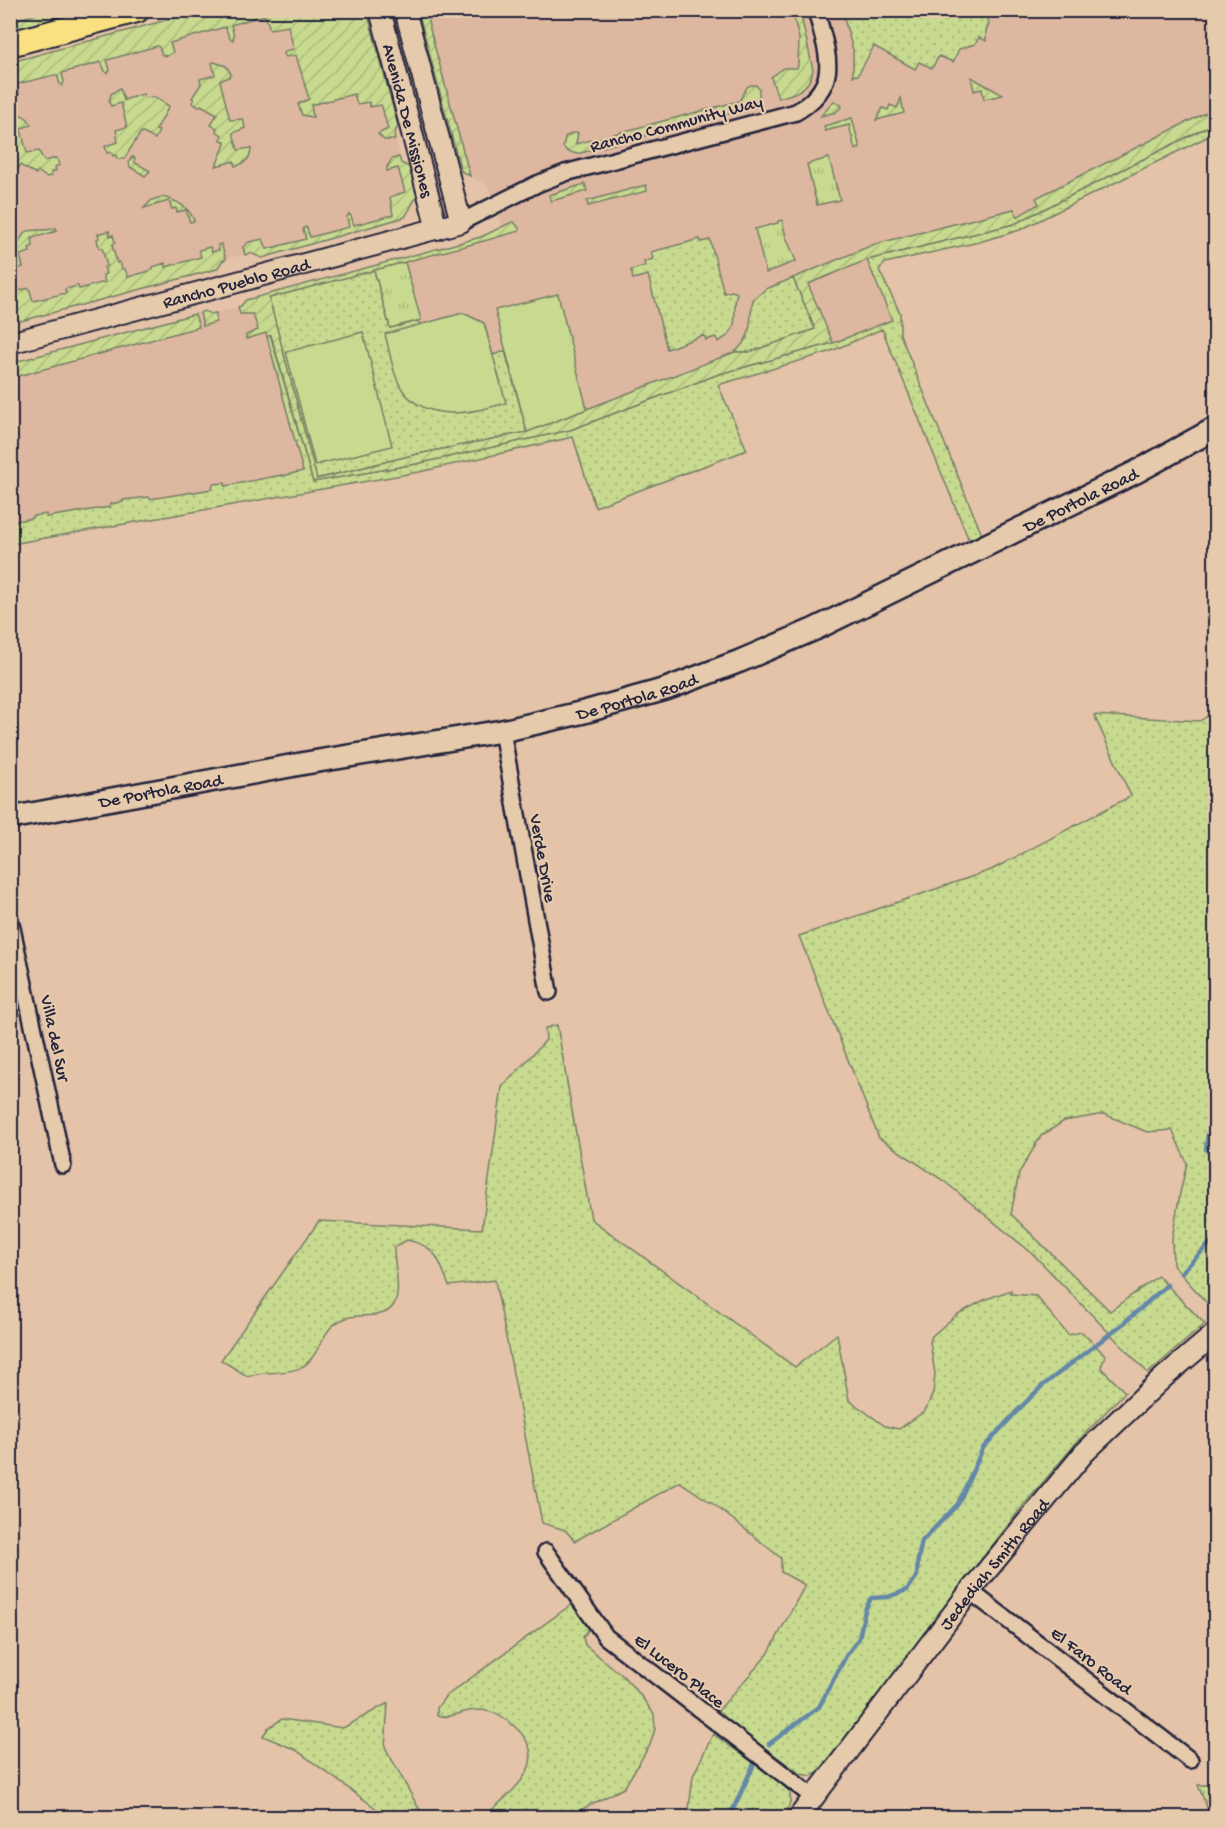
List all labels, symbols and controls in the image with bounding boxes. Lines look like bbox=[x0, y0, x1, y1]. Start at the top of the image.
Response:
street label: Avenida De Missiones bbox=[376, 42, 437, 201]
street label: Rancho Community Way bbox=[588, 92, 765, 159]
street label: Rancho Pueblo Road bbox=[161, 255, 314, 315]
street label: De Portola Road bbox=[1020, 464, 1144, 539]
street label: De Portola Road bbox=[574, 669, 702, 727]
street label: De Portola Road bbox=[96, 770, 226, 814]
street label: Verde Drive bbox=[523, 812, 560, 905]
street label: Villa del Sur bbox=[34, 993, 73, 1085]
street label: Jedediah Smith Road bbox=[936, 1494, 1056, 1635]
street label: El Faro Road bbox=[1045, 1624, 1137, 1701]
street label: El Lucero Place bbox=[629, 1630, 728, 1714]

